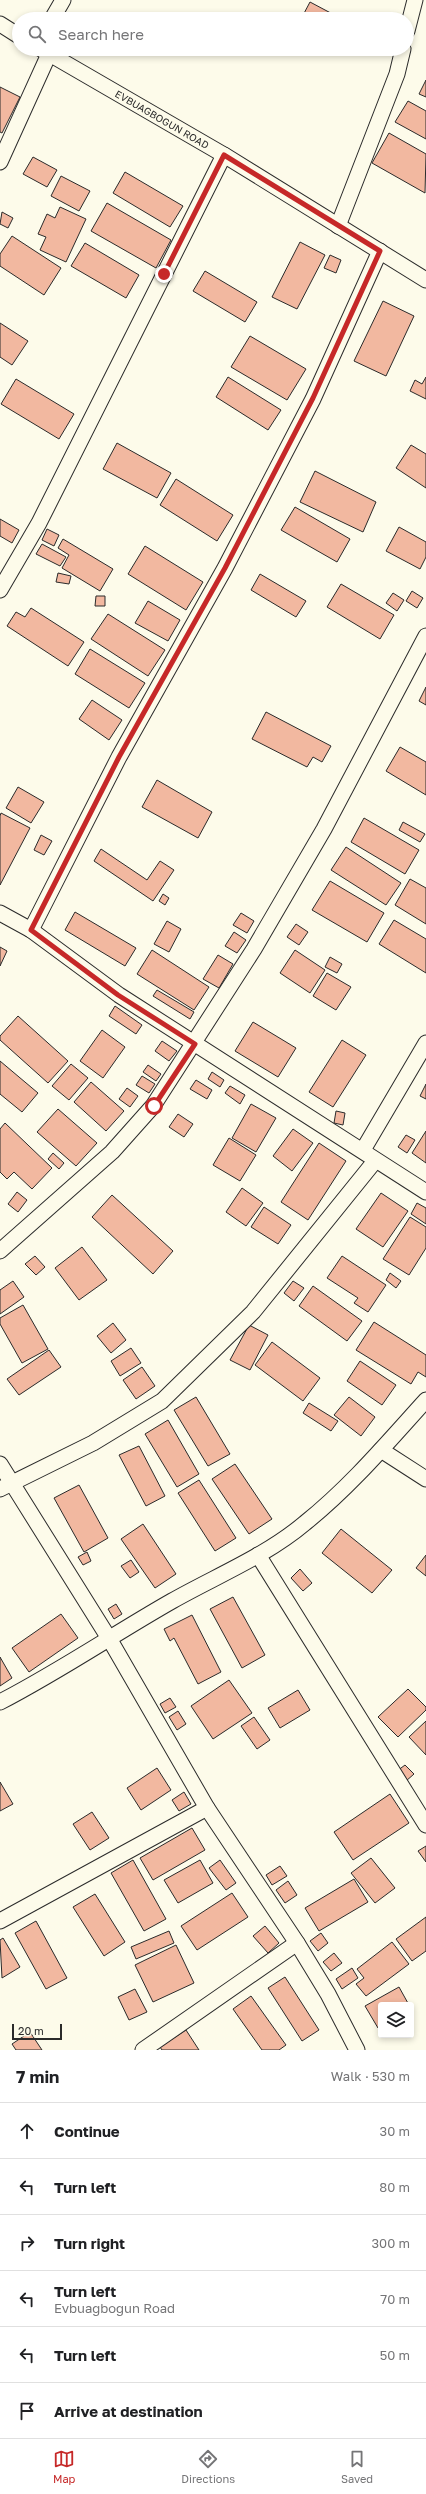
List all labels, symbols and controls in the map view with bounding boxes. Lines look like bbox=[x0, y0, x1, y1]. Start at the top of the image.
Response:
search box bbox=[12, 12, 414, 56]
icon: search bbox=[26, 23, 48, 45]
text: Search here bbox=[58, 25, 144, 43]
street label: EVBUAGBOGUN ROAD bbox=[113, 87, 211, 151]
route end bbox=[155, 265, 173, 283]
route start bbox=[145, 1097, 163, 1115]
map controls bbox=[378, 2002, 414, 2038]
button: layers bbox=[378, 2002, 414, 2038]
scale bar bbox=[12, 2022, 62, 2041]
text: 20 m bbox=[18, 2024, 44, 2037]
text: 7 min bbox=[16, 2066, 59, 2087]
text: Walk · 530 m bbox=[331, 2068, 410, 2084]
icon: ahead bbox=[16, 2120, 38, 2142]
text: Continue bbox=[54, 2122, 120, 2140]
text: 30 m bbox=[380, 2123, 410, 2139]
icon: left bbox=[16, 2176, 38, 2198]
text: Turn left bbox=[54, 2178, 116, 2196]
text: 80 m bbox=[379, 2179, 410, 2195]
icon: right bbox=[16, 2232, 38, 2254]
text: Turn right bbox=[54, 2234, 125, 2252]
text: 300 m bbox=[372, 2235, 410, 2251]
text: Turn left bbox=[54, 2282, 116, 2300]
icon: left bbox=[16, 2288, 38, 2310]
text: 70 m bbox=[380, 2291, 410, 2307]
text: Evbuagbogun Road bbox=[54, 2300, 175, 2316]
icon: left bbox=[16, 2344, 38, 2366]
text: Turn left bbox=[54, 2346, 116, 2364]
text: 50 m bbox=[380, 2347, 410, 2363]
icon: arrive bbox=[16, 2400, 38, 2422]
text: Arrive at destination bbox=[54, 2402, 203, 2420]
tab: Map bbox=[53, 2448, 75, 2485]
tab: Directions bbox=[181, 2448, 235, 2485]
tab: Saved bbox=[341, 2448, 373, 2485]

